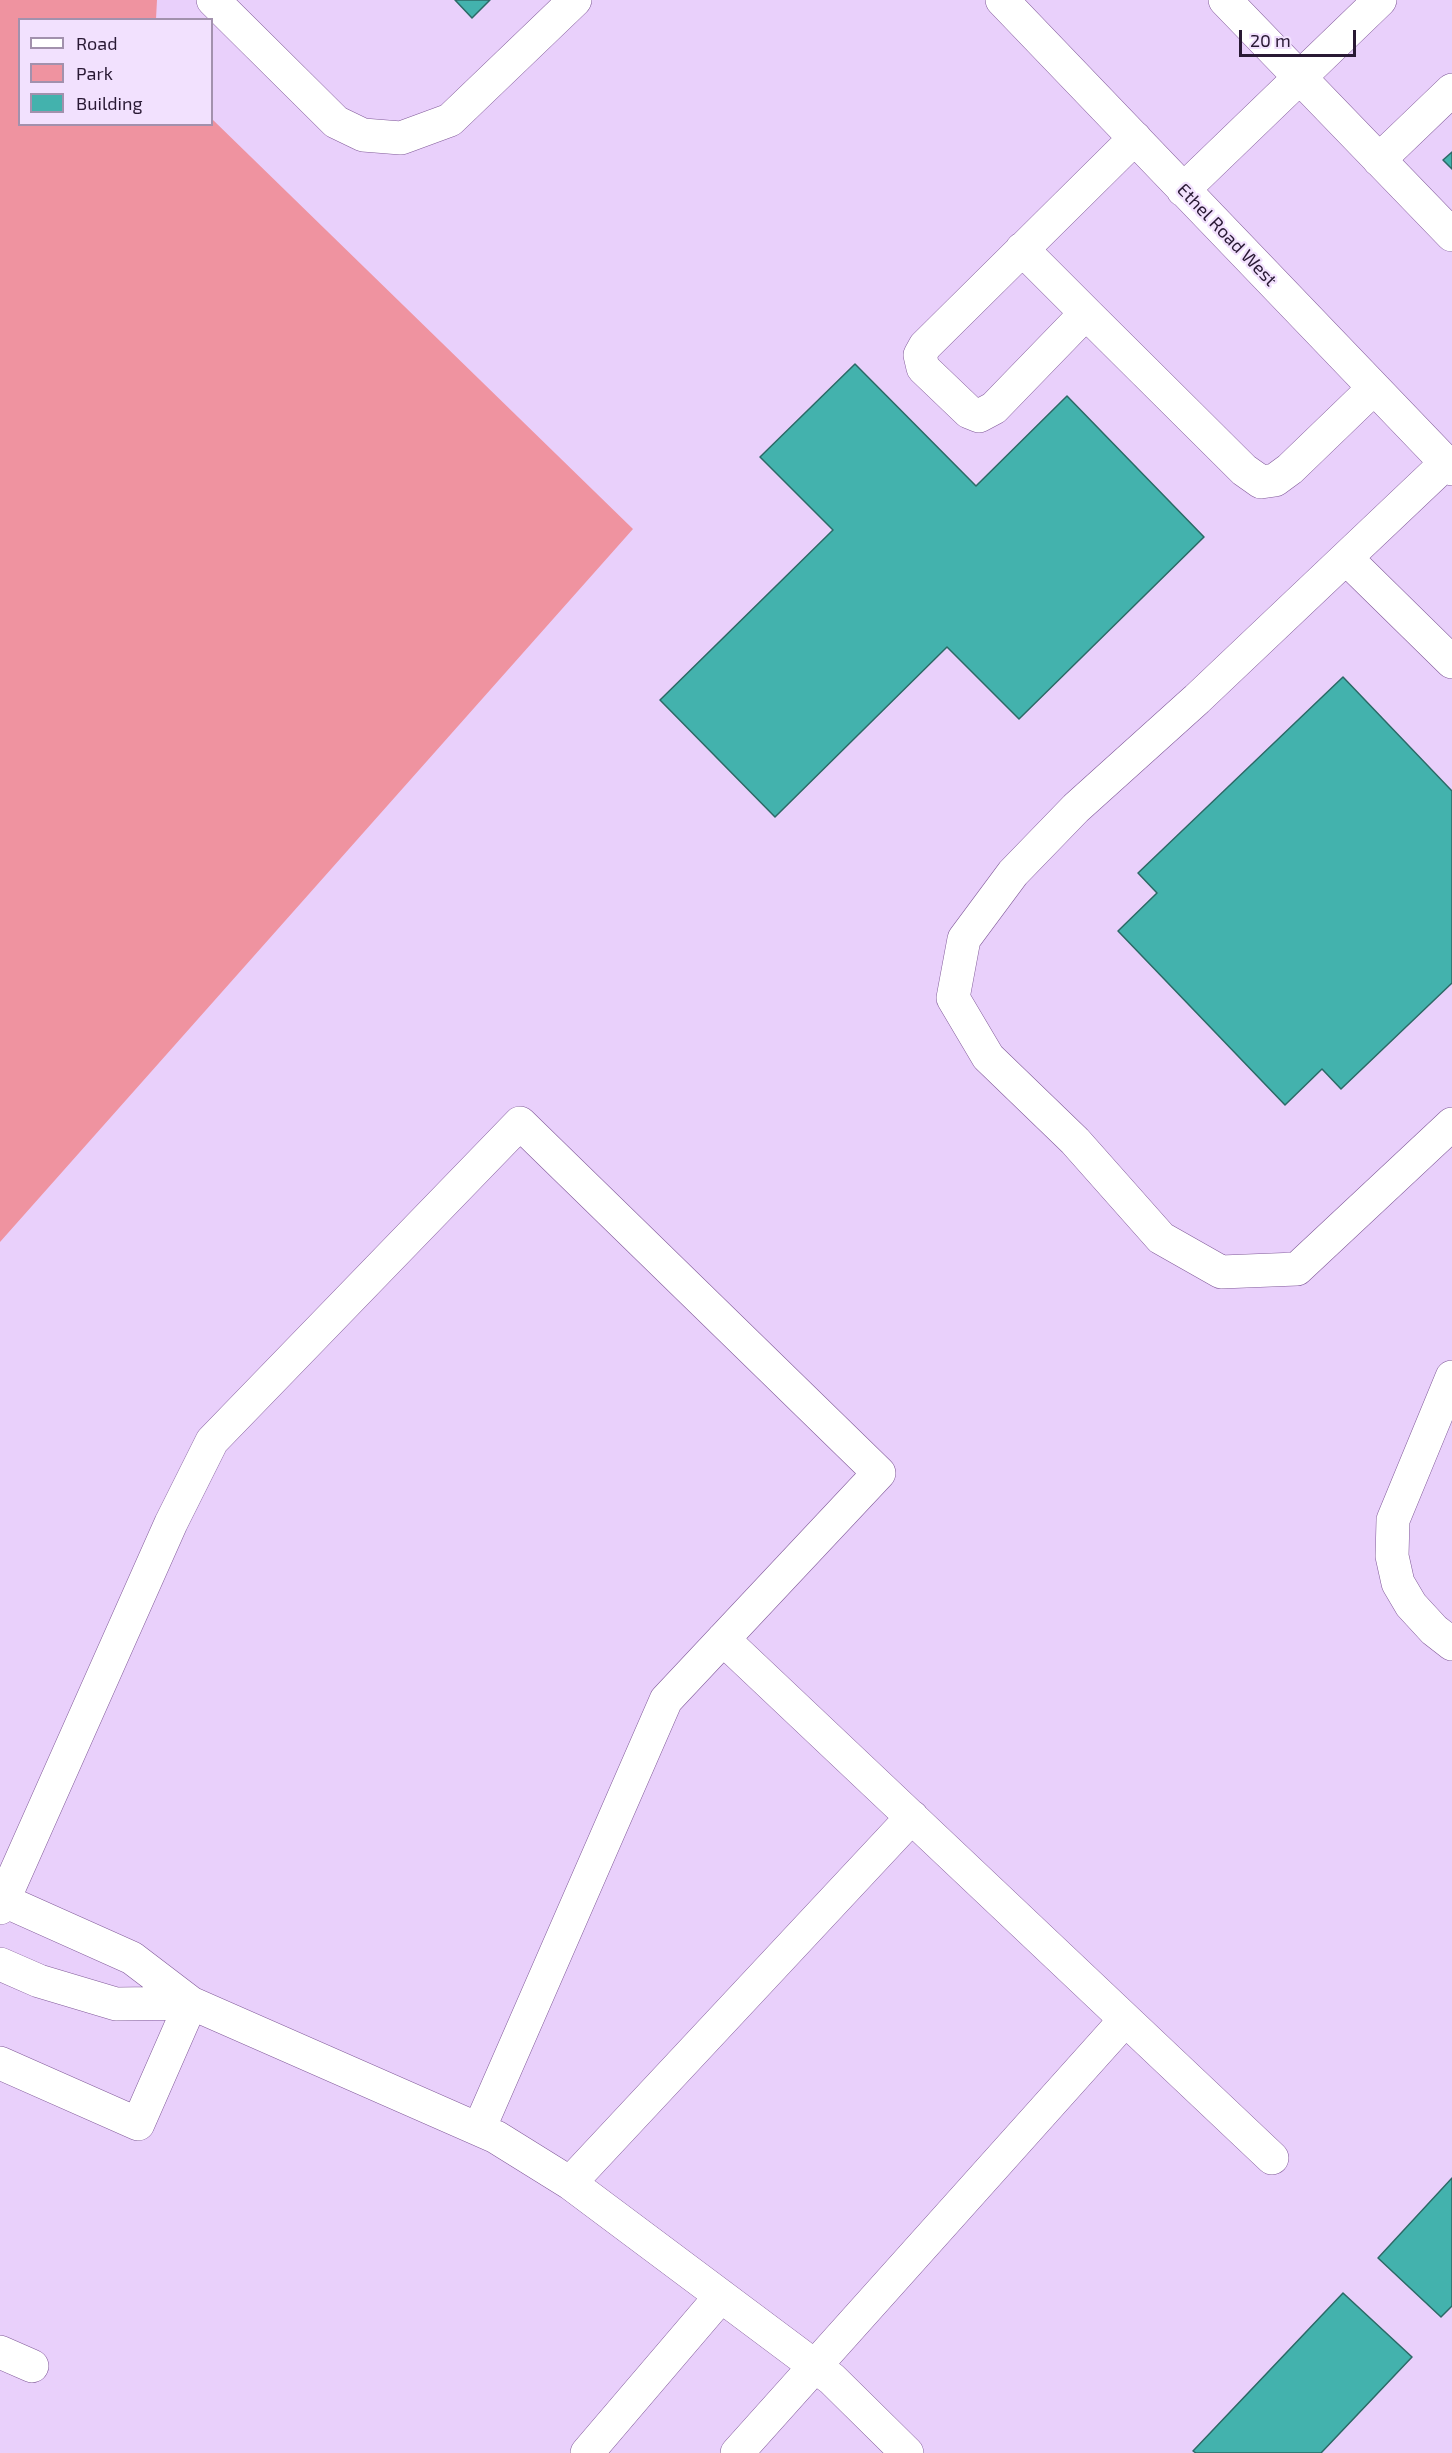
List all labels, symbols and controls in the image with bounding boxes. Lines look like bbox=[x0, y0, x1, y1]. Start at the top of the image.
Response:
legend bbox=[18, 18, 213, 126]
scale bar bbox=[1242, 18, 1359, 56]
text: 20 m bbox=[1250, 29, 1291, 51]
text: Road bbox=[76, 32, 117, 54]
text: Park bbox=[76, 62, 113, 84]
text: Building bbox=[76, 92, 143, 114]
street label: Ethel Road West bbox=[1173, 179, 1281, 291]

